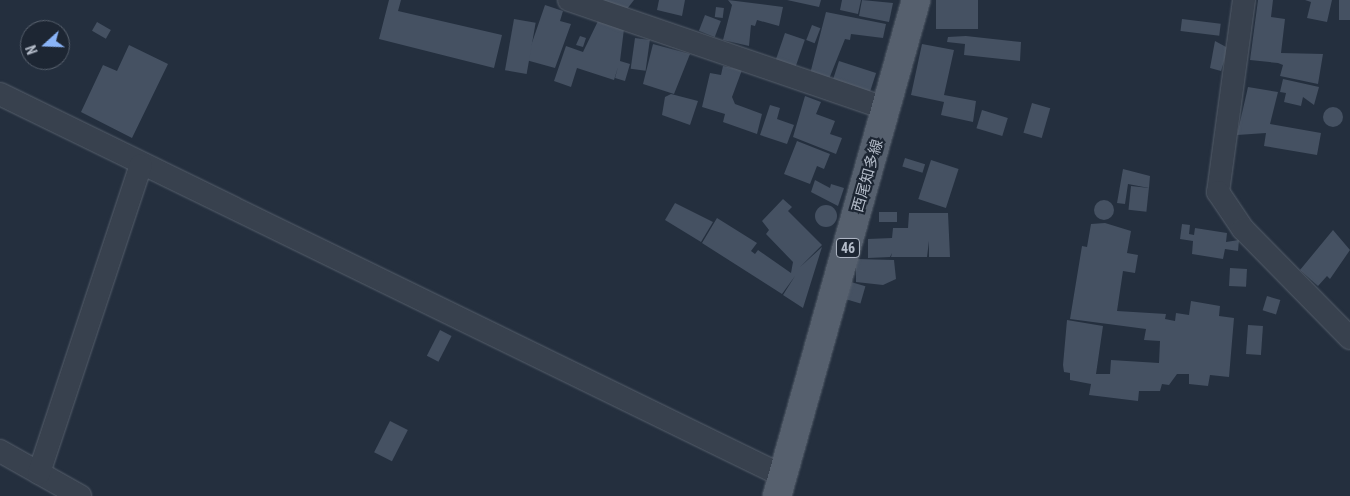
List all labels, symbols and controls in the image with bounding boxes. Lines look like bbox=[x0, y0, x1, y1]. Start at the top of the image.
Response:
north arrow bbox=[20, 20, 70, 70]
text: N bbox=[23, 43, 41, 57]
street label: 西尾知多線 bbox=[849, 137, 887, 215]
road number: 46 bbox=[836, 237, 860, 260]

